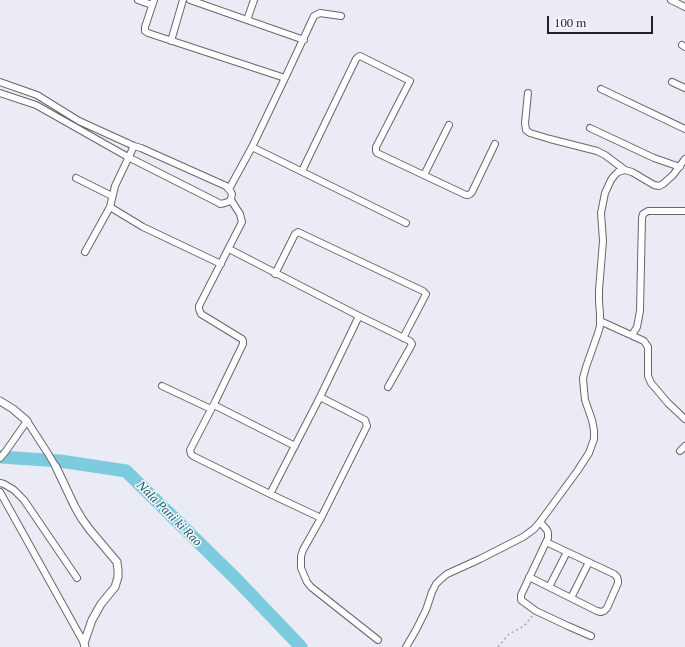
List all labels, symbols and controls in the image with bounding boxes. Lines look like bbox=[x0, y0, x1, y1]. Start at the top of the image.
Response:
scale bar bbox=[549, 8, 655, 34]
text: 100 m bbox=[554, 15, 586, 30]
water label: Nala Pani ki Rao bbox=[134, 479, 204, 549]

